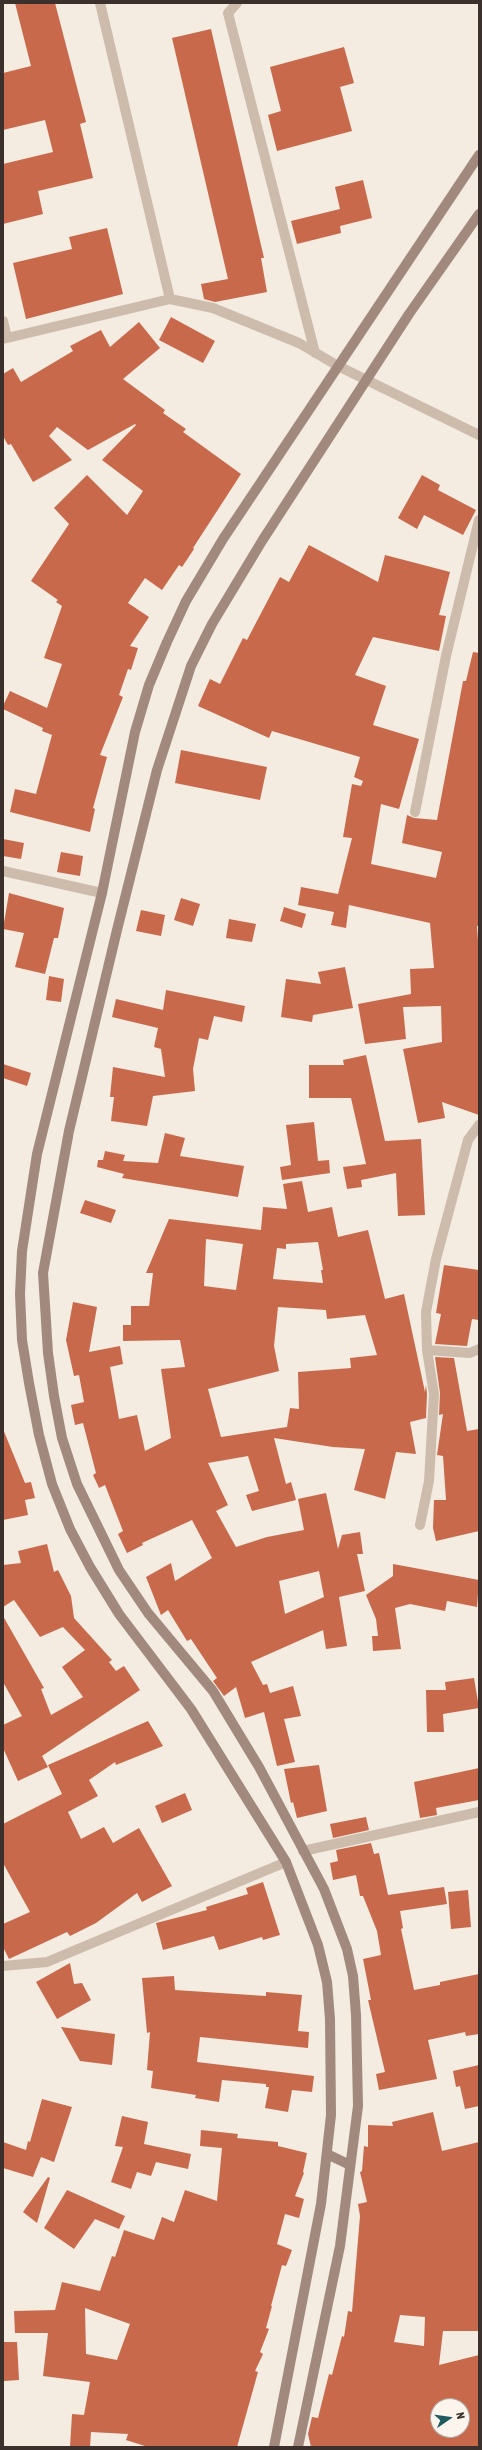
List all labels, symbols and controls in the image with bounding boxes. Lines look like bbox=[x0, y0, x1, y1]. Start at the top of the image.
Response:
north arrow bbox=[430, 2398, 470, 2438]
text: N bbox=[454, 2411, 467, 2420]

